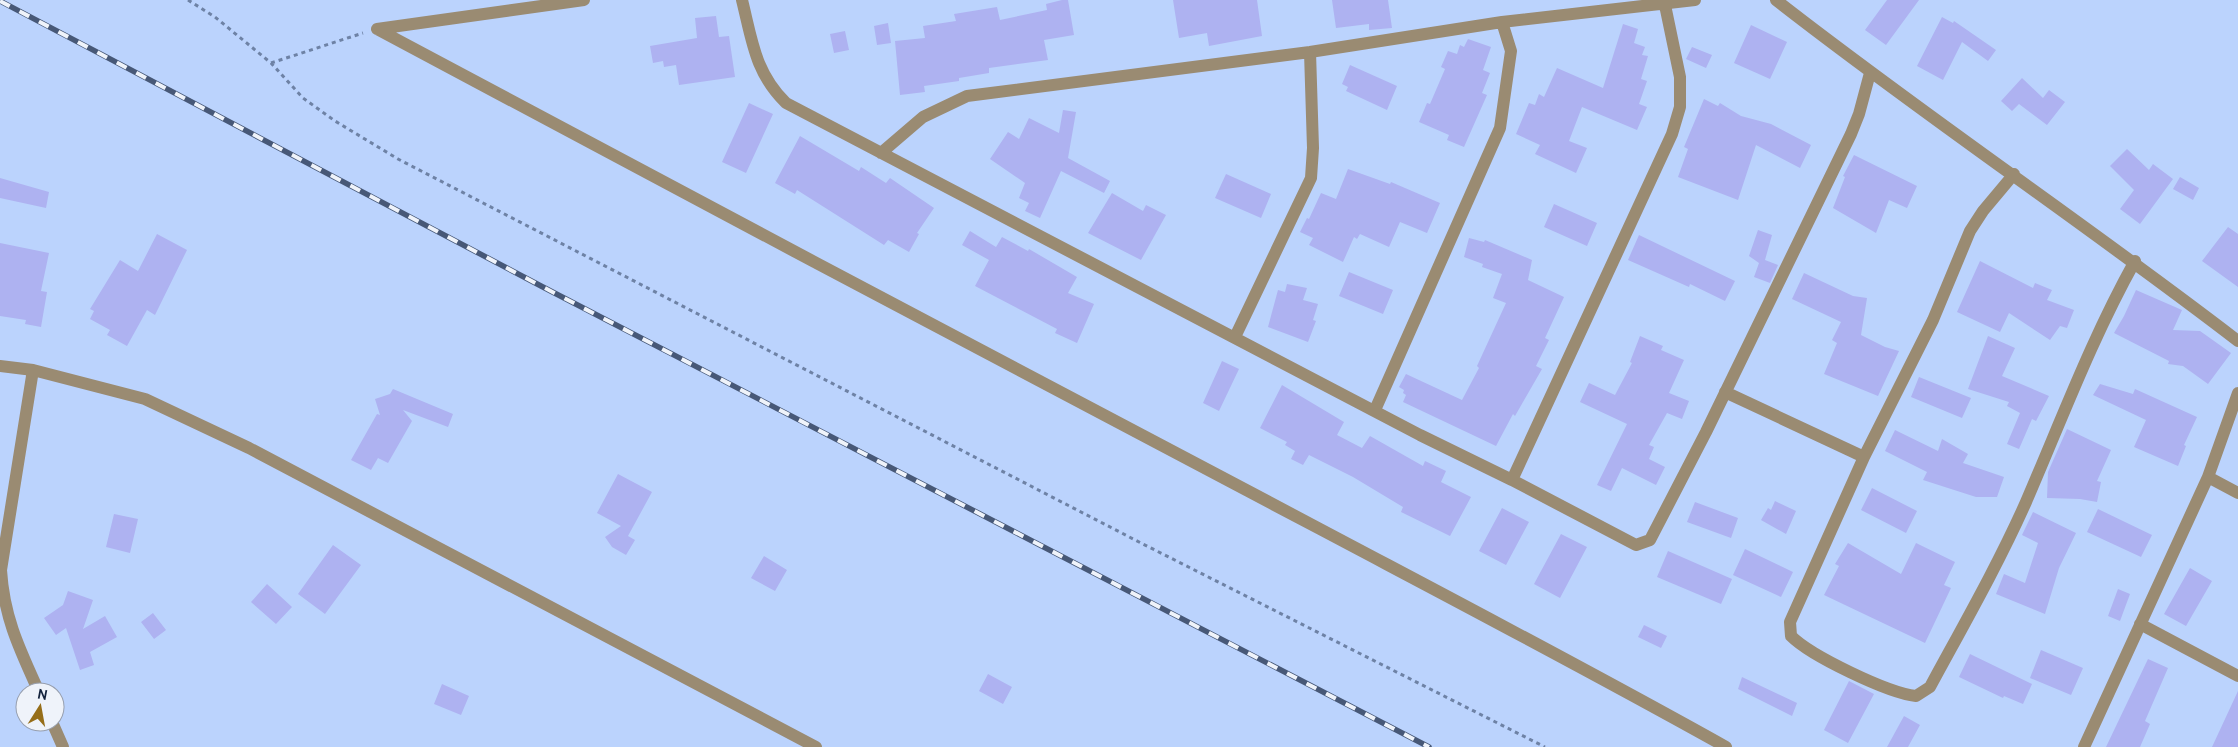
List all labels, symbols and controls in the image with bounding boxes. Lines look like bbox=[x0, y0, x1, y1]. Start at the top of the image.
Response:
north arrow bbox=[15, 682, 65, 732]
text: N bbox=[36, 684, 49, 704]

